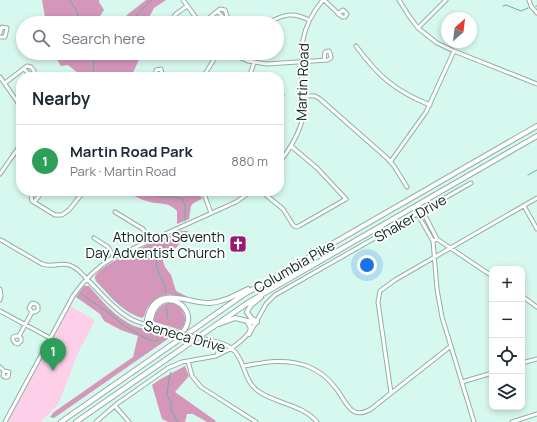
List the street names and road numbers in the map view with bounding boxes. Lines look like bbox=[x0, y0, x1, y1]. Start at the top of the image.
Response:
street label: Martin Road bbox=[291, 43, 313, 121]
street label: Shaker Drive bbox=[370, 190, 450, 246]
street label: Columbia Pike bbox=[250, 235, 338, 297]
street label: Seneca Drive bbox=[142, 315, 228, 357]

